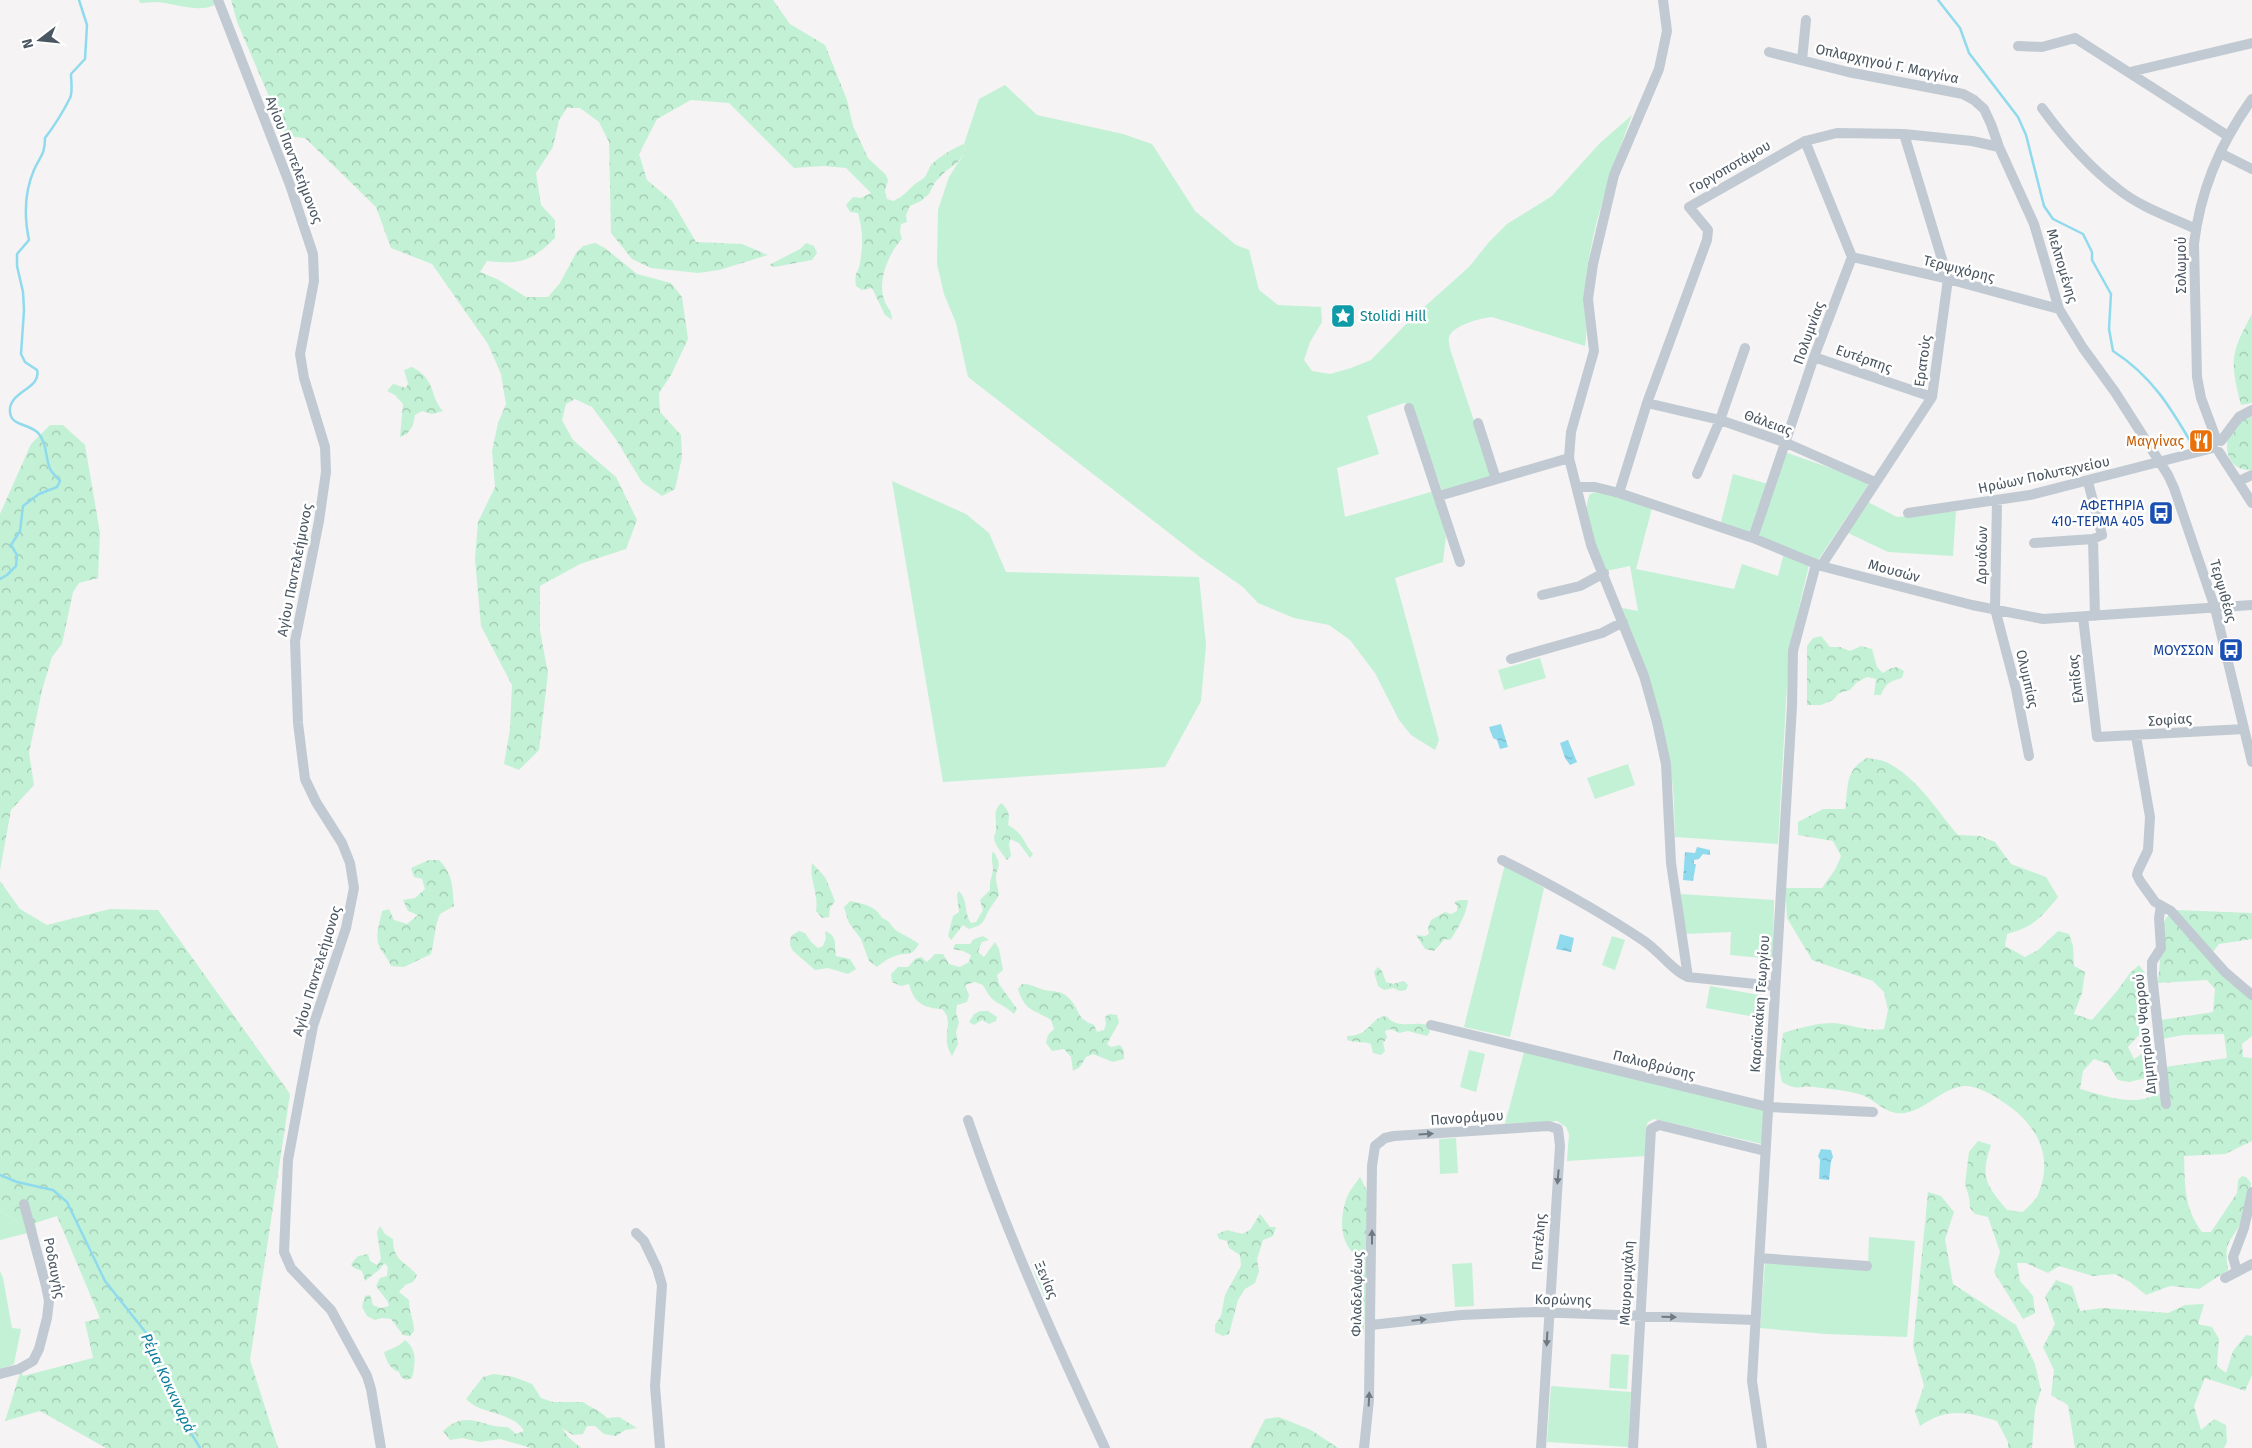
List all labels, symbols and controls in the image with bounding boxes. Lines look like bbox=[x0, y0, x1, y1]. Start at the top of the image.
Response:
north arrow bbox=[15, 15, 65, 65]
text: N bbox=[19, 37, 37, 50]
street label: Οπλαρχηγού Γ. Μαγγίνα bbox=[1814, 41, 1960, 87]
street label: Αγίου Παντελεήμονος bbox=[262, 94, 326, 227]
street label: Γοργοποτάμου bbox=[1686, 137, 1774, 197]
street label: Μελπομένης bbox=[2043, 227, 2081, 306]
street label: Σολωμού bbox=[2173, 237, 2190, 293]
street label: Τερψιχόρης bbox=[1922, 252, 1997, 286]
street label: Πολυμνίας bbox=[1790, 299, 1828, 367]
place icon: Stolidi Hill bbox=[1330, 303, 1356, 329]
place label: Stolidi Hill bbox=[1360, 308, 1426, 325]
street label: Ερατούς bbox=[1911, 333, 1935, 388]
street label: Ευτέρπης bbox=[1834, 341, 1895, 377]
street label: Θάλειας bbox=[1742, 406, 1795, 440]
restaurant icon: Μαγγίνας bbox=[2188, 428, 2214, 454]
place label: Μαγγίνας bbox=[2126, 433, 2184, 450]
street label: Ηρώων Πολυτεχνείου bbox=[1977, 453, 2111, 497]
place label: ΑΦΕΤΗΡΙΑ 410-ΤΕΡΜΑ 405 bbox=[2051, 497, 2144, 530]
bus stop icon: ΑΦΕΤΗΡΙΑ 410-ΤΕΡΜΑ 405 bbox=[2148, 500, 2174, 526]
street label: Αγίου Παντελεήμονος bbox=[274, 502, 316, 638]
street label: Δρυάδων bbox=[1973, 526, 1991, 584]
street label: Μουσών bbox=[1866, 556, 1922, 586]
street label: Τερψιθέας bbox=[2206, 558, 2240, 625]
bus stop icon: ΜΟΥΣΣΩΝ bbox=[2218, 637, 2244, 663]
place label: ΜΟΥΣΣΩΝ bbox=[2153, 642, 2214, 659]
street label: Ολυμπίας bbox=[2012, 648, 2042, 710]
street label: Ελπίδας bbox=[2065, 653, 2087, 704]
street label: Σοφίας bbox=[2148, 710, 2193, 730]
street label: Αγίου Παντελεήμονος bbox=[289, 903, 345, 1038]
street label: Καραϊσκάκη Γεωργίου bbox=[1747, 935, 1773, 1073]
street label: Δημητρίου Ψαρρού bbox=[2130, 973, 2160, 1095]
street label: Παλιοβρύσης bbox=[1611, 1047, 1697, 1084]
street label: Πανοράμου bbox=[1430, 1107, 1504, 1129]
one-way arrow bbox=[1418, 1129, 1434, 1137]
one-way arrow bbox=[1553, 1170, 1561, 1186]
street label: Πεντέλης bbox=[1529, 1212, 1550, 1271]
one-way arrow bbox=[1368, 1229, 1376, 1245]
street label: Ροδαυγής bbox=[40, 1236, 68, 1300]
street label: Μαυρομιχάλη bbox=[1616, 1240, 1638, 1326]
street label: Φιλαδελφέως bbox=[1348, 1251, 1366, 1337]
street label: Ξενίας bbox=[1031, 1259, 1062, 1302]
street label: Κορώνης bbox=[1534, 1291, 1592, 1309]
one-way arrow bbox=[1661, 1313, 1677, 1321]
one-way arrow bbox=[1412, 1316, 1428, 1324]
water label: Ρέμα Κοκκιναρά bbox=[137, 1330, 199, 1436]
one-way arrow bbox=[1543, 1332, 1551, 1348]
one-way arrow bbox=[1365, 1391, 1373, 1407]

